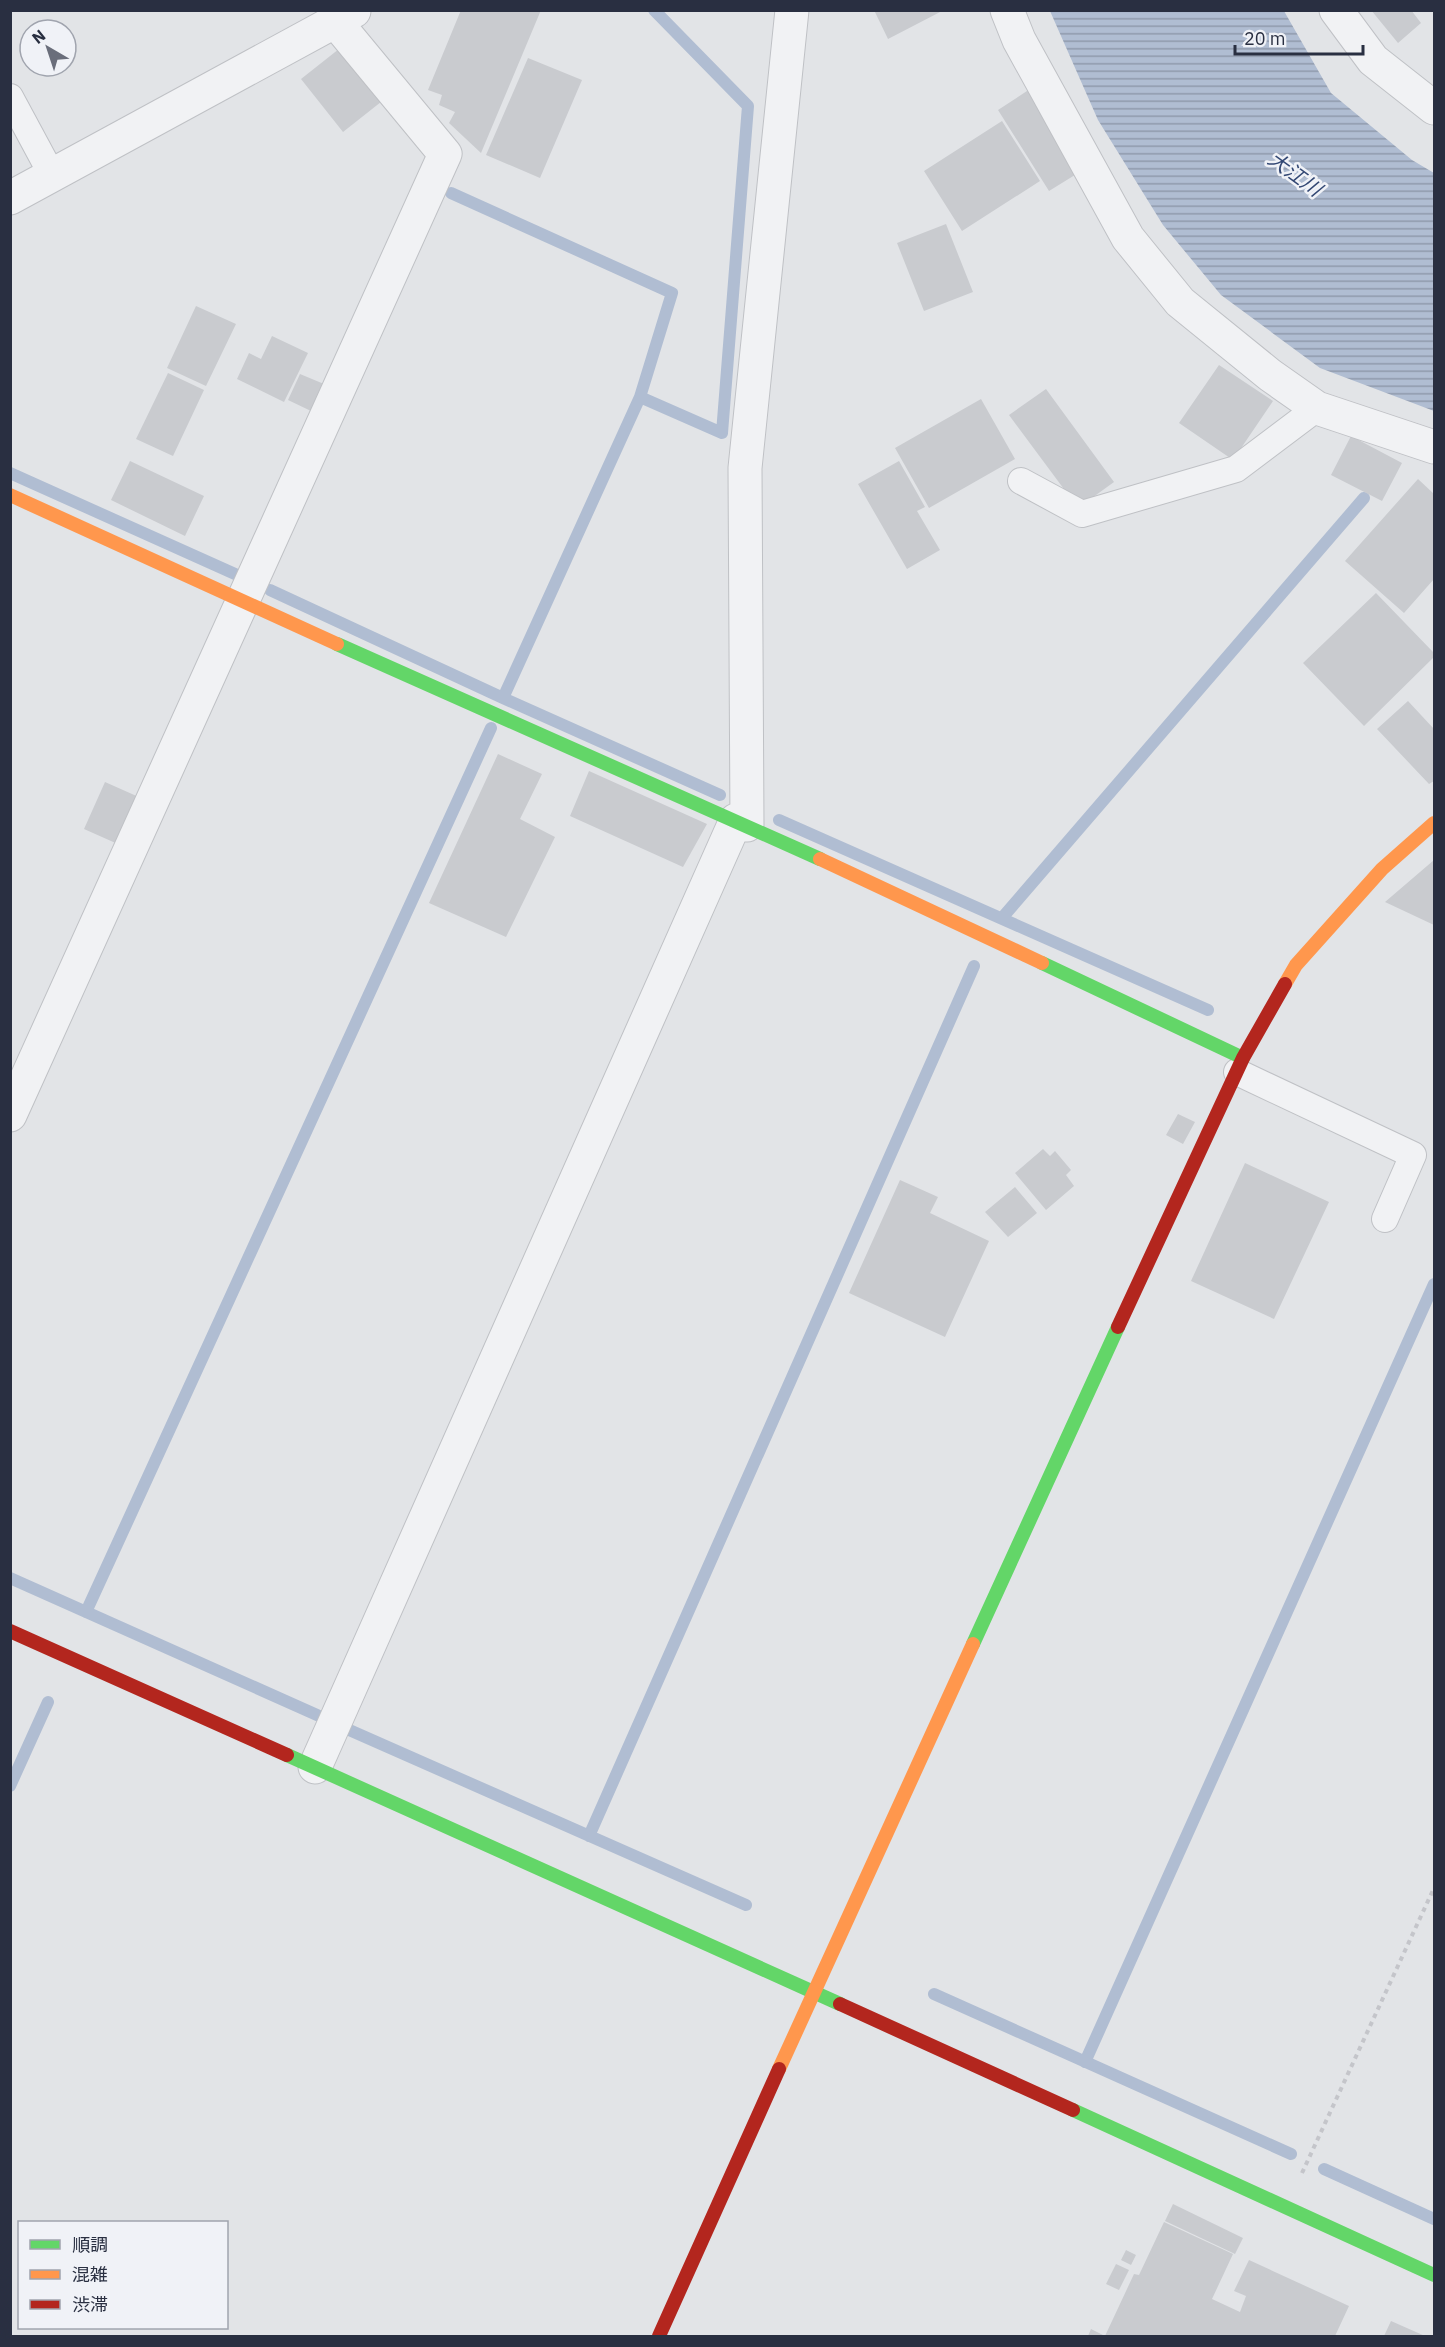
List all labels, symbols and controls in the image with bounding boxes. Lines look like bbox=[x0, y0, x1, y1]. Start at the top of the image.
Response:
north arrow bbox=[18, 18, 78, 78]
scale bar bbox=[1235, 18, 1362, 56]
text: N bbox=[28, 25, 49, 48]
text: 20 m bbox=[1244, 27, 1286, 50]
water label: 大江川 bbox=[1263, 145, 1329, 203]
legend bbox=[18, 2221, 228, 2329]
text: 順調 bbox=[72, 2233, 108, 2256]
text: 混雑 bbox=[72, 2263, 108, 2286]
text: 渋滞 bbox=[72, 2293, 108, 2316]

